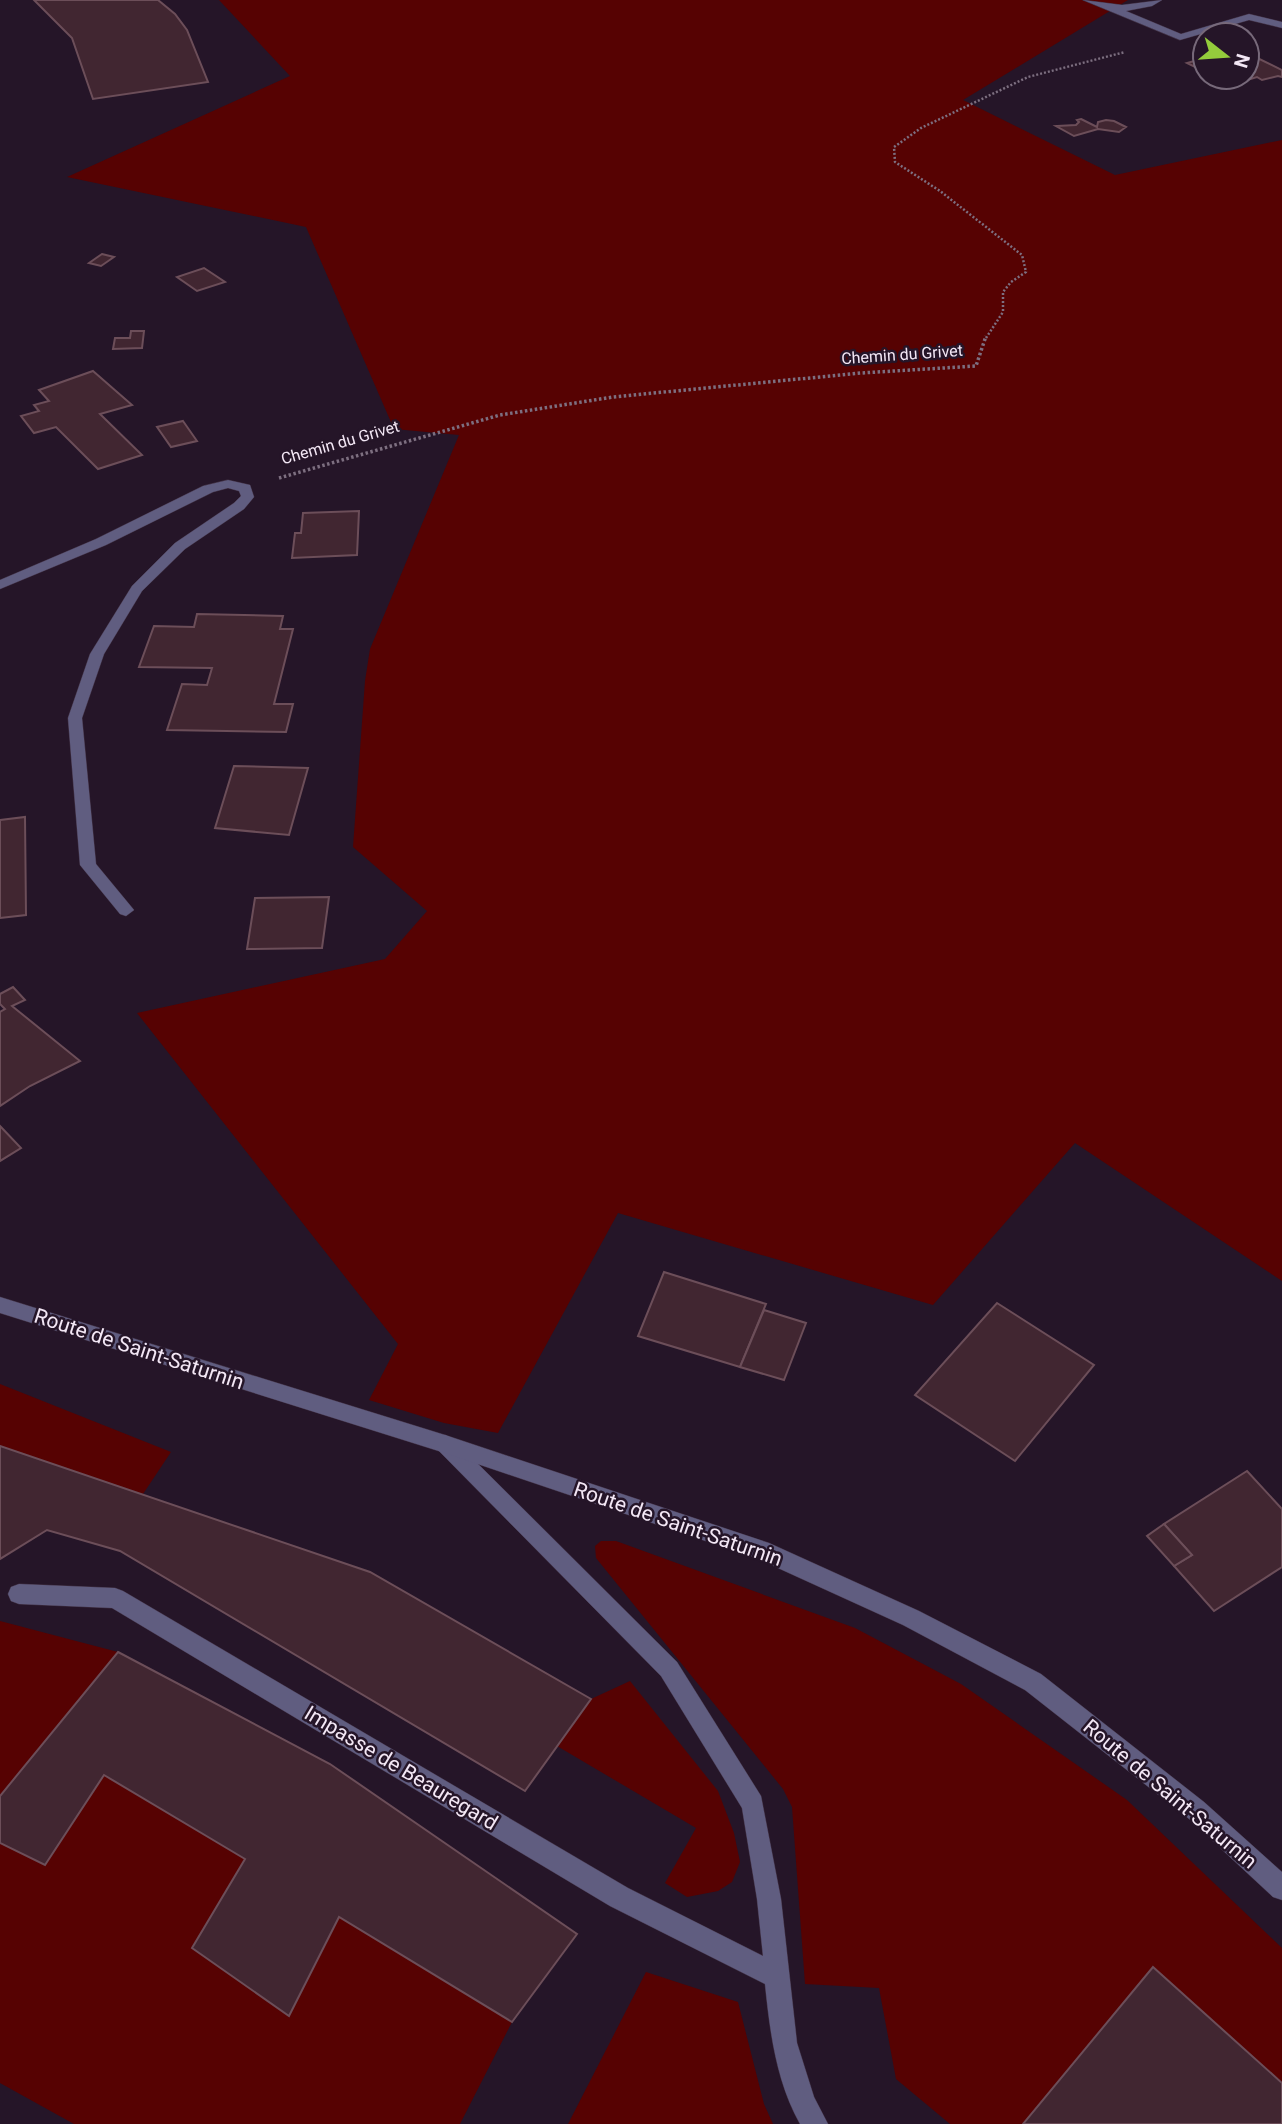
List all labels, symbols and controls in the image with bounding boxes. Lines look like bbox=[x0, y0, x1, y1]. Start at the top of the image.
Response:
north arrow bbox=[1191, 21, 1261, 91]
text: N bbox=[1229, 51, 1255, 71]
street label: Chemin du Grivet bbox=[841, 341, 963, 368]
street label: Chemin du Grivet bbox=[279, 417, 401, 468]
street label: Route de Saint-Saturnin bbox=[31, 1304, 247, 1394]
street label: Route de Saint-Saturnin bbox=[571, 1477, 785, 1571]
street label: Impasse de Beauregard bbox=[300, 1701, 502, 1835]
street label: Route de Saint-Saturnin bbox=[1078, 1714, 1262, 1874]

